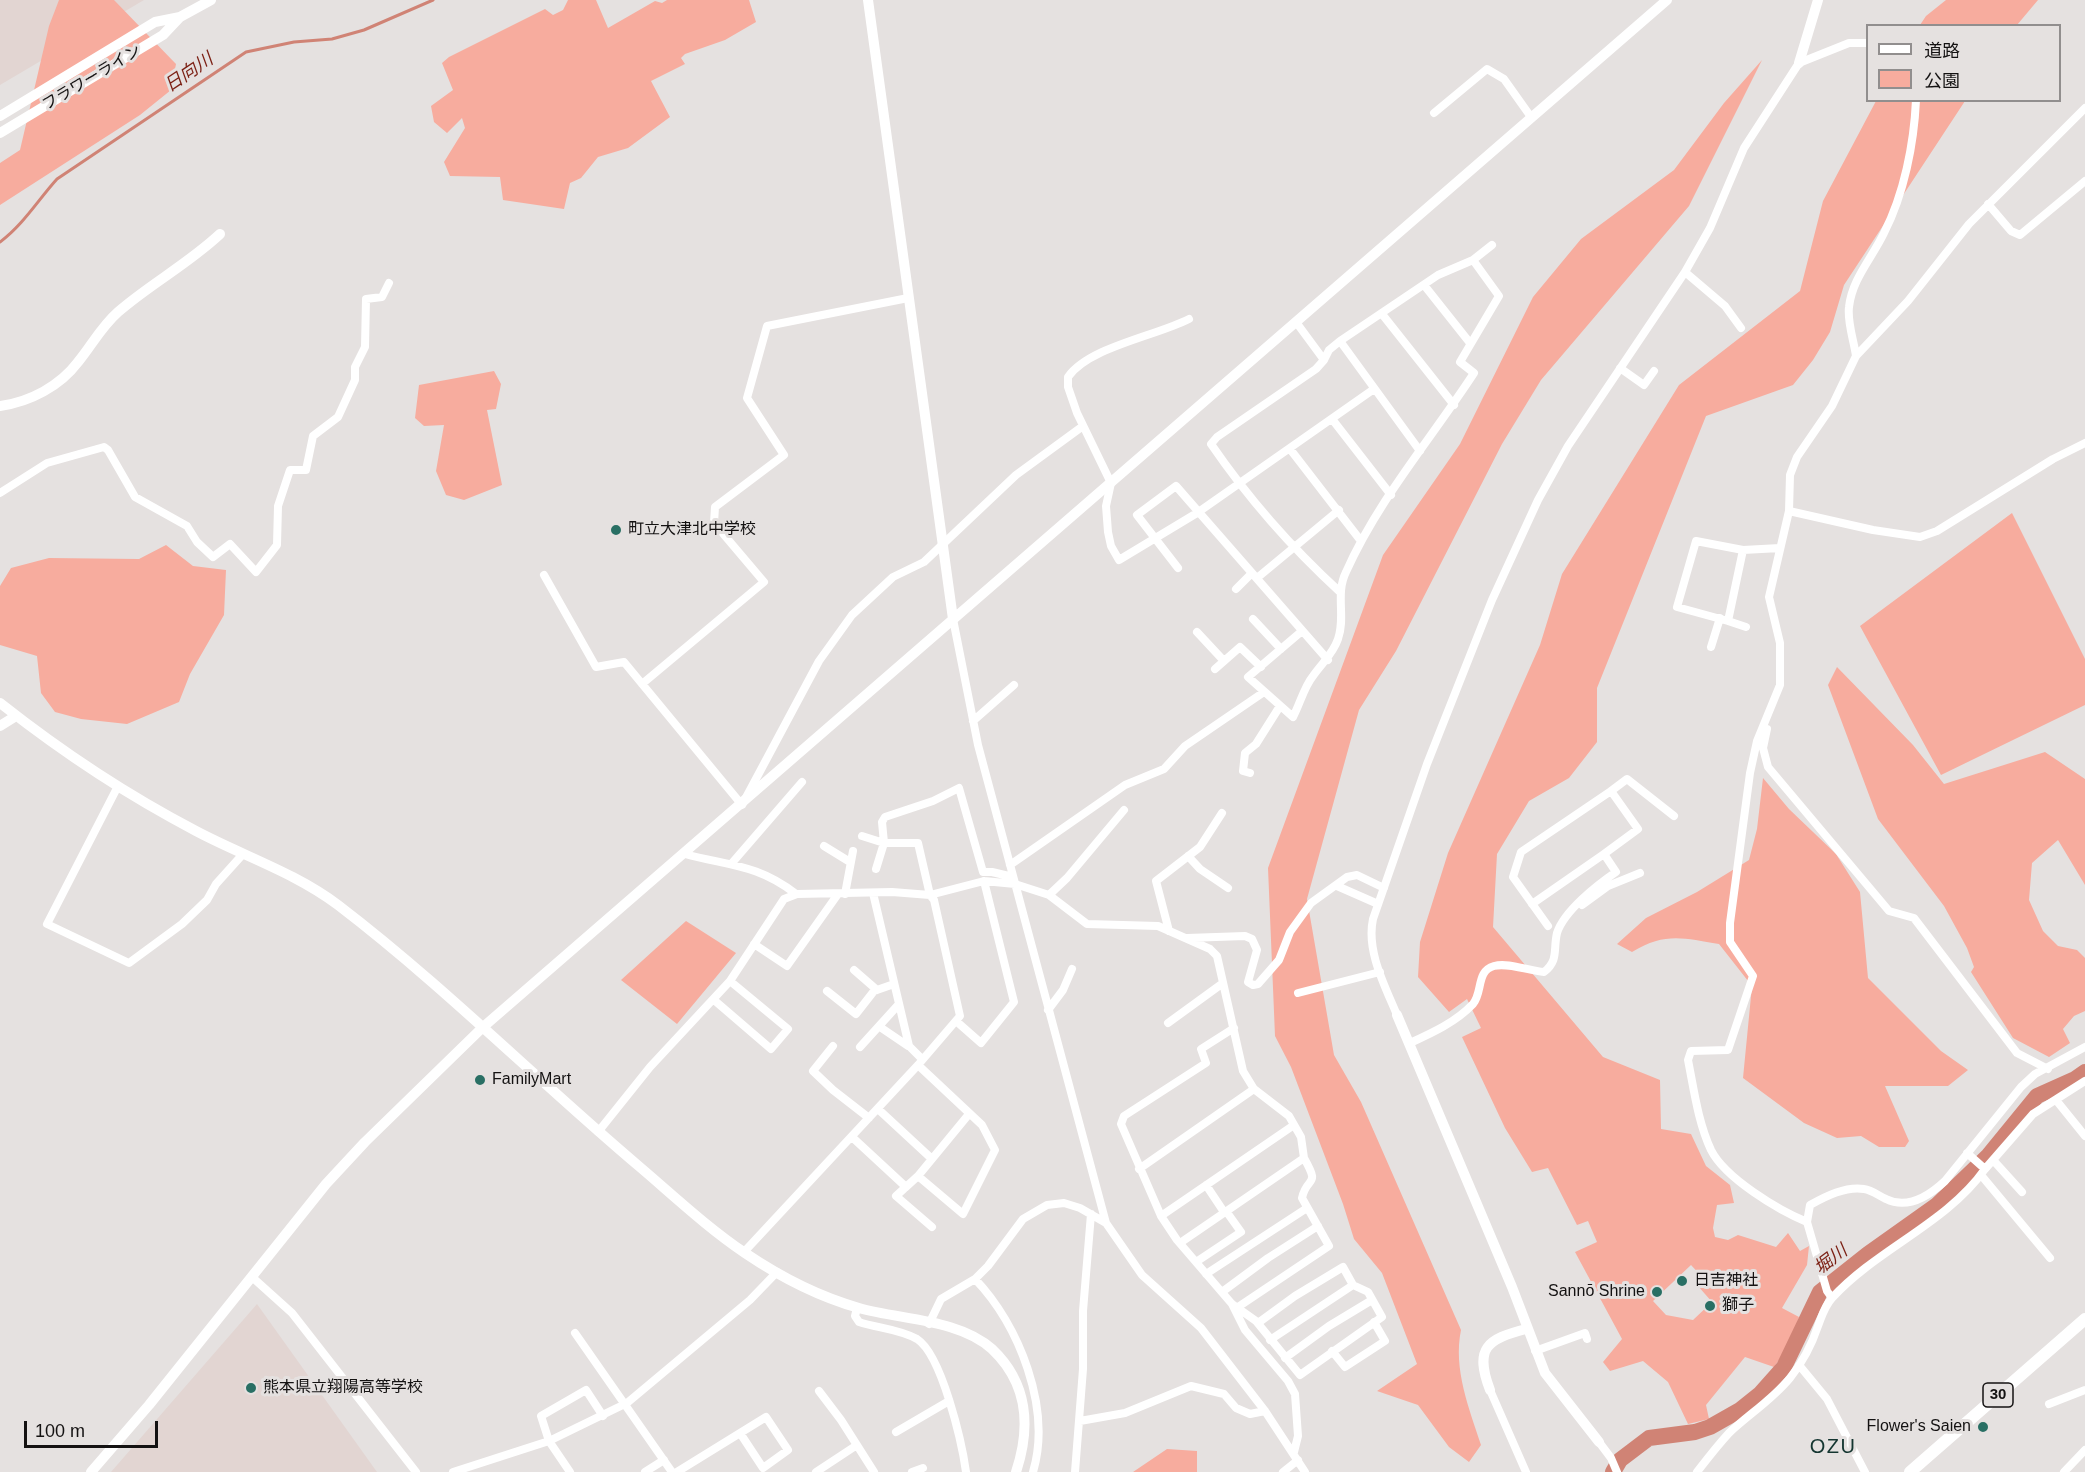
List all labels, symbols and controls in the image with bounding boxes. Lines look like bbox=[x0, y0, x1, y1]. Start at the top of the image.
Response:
legend bbox=[1866, 24, 2061, 102]
street label: フラワーライン bbox=[39, 41, 145, 115]
text: 道路 bbox=[1924, 41, 1960, 61]
water label: 日向川 bbox=[161, 49, 217, 97]
text: 公園 bbox=[1924, 71, 1960, 91]
place label: 町立大津北中学校 bbox=[628, 520, 756, 540]
marker: 町立大津北中学校 bbox=[609, 523, 623, 537]
place label: FamilyMart bbox=[492, 1070, 571, 1090]
marker: FamilyMart bbox=[473, 1073, 487, 1087]
water label: 堀川 bbox=[1810, 1241, 1852, 1279]
place label: 日吉神社 bbox=[1694, 1271, 1758, 1291]
marker: 日吉神社 bbox=[1675, 1274, 1689, 1288]
place label: Sannō Shrine bbox=[1548, 1282, 1645, 1302]
marker: Sannō Shrine bbox=[1650, 1285, 1664, 1299]
place label: 獅子 bbox=[1722, 1296, 1754, 1316]
marker: 獅子 bbox=[1703, 1299, 1717, 1313]
place label: 熊本県立翔陽高等学校 bbox=[263, 1378, 423, 1398]
marker: 熊本県立翔陽高等学校 bbox=[244, 1381, 258, 1395]
road number: 30 bbox=[1983, 1383, 2013, 1407]
scale bar bbox=[27, 1409, 160, 1447]
place label: Flower's Saien bbox=[1867, 1417, 1971, 1437]
marker: Flower's Saien bbox=[1976, 1420, 1990, 1434]
text: 100 m bbox=[35, 1421, 85, 1441]
district label: OZU bbox=[1810, 1435, 1856, 1459]

